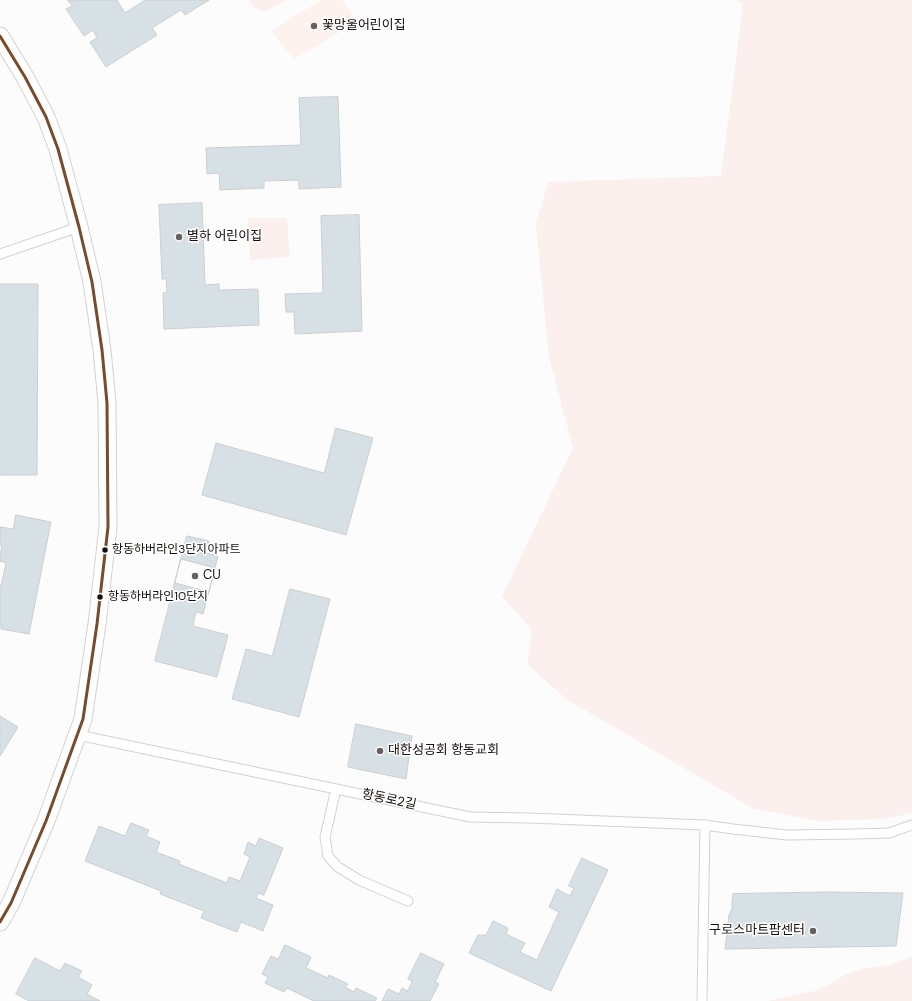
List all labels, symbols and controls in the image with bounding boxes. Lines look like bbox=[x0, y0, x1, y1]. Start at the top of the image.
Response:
place label: 꽃망울어린이집 bbox=[322, 18, 406, 34]
marker: 꽃망울어린이집 bbox=[309, 21, 319, 31]
place label: 별하 어린이집 bbox=[187, 229, 262, 245]
marker: 별하 어린이집 bbox=[174, 232, 184, 242]
place label: 항동하버라인3단지아파트 bbox=[112, 543, 241, 557]
marker: 항동하버라인3단지아파트 bbox=[100, 545, 110, 555]
place label: CU bbox=[203, 568, 221, 584]
marker: CU bbox=[190, 571, 200, 581]
place label: 항동하버라인10단지 bbox=[108, 590, 208, 604]
marker: 항동하버라인10단지 bbox=[95, 592, 105, 602]
place label: 대한성공회 항동교회 bbox=[388, 743, 499, 759]
marker: 대한성공회 항동교회 bbox=[375, 746, 385, 756]
street label: 항동로2길 bbox=[360, 787, 418, 813]
place label: 구로스마트팜센터 bbox=[709, 923, 805, 939]
marker: 구로스마트팜센터 bbox=[808, 926, 818, 936]

